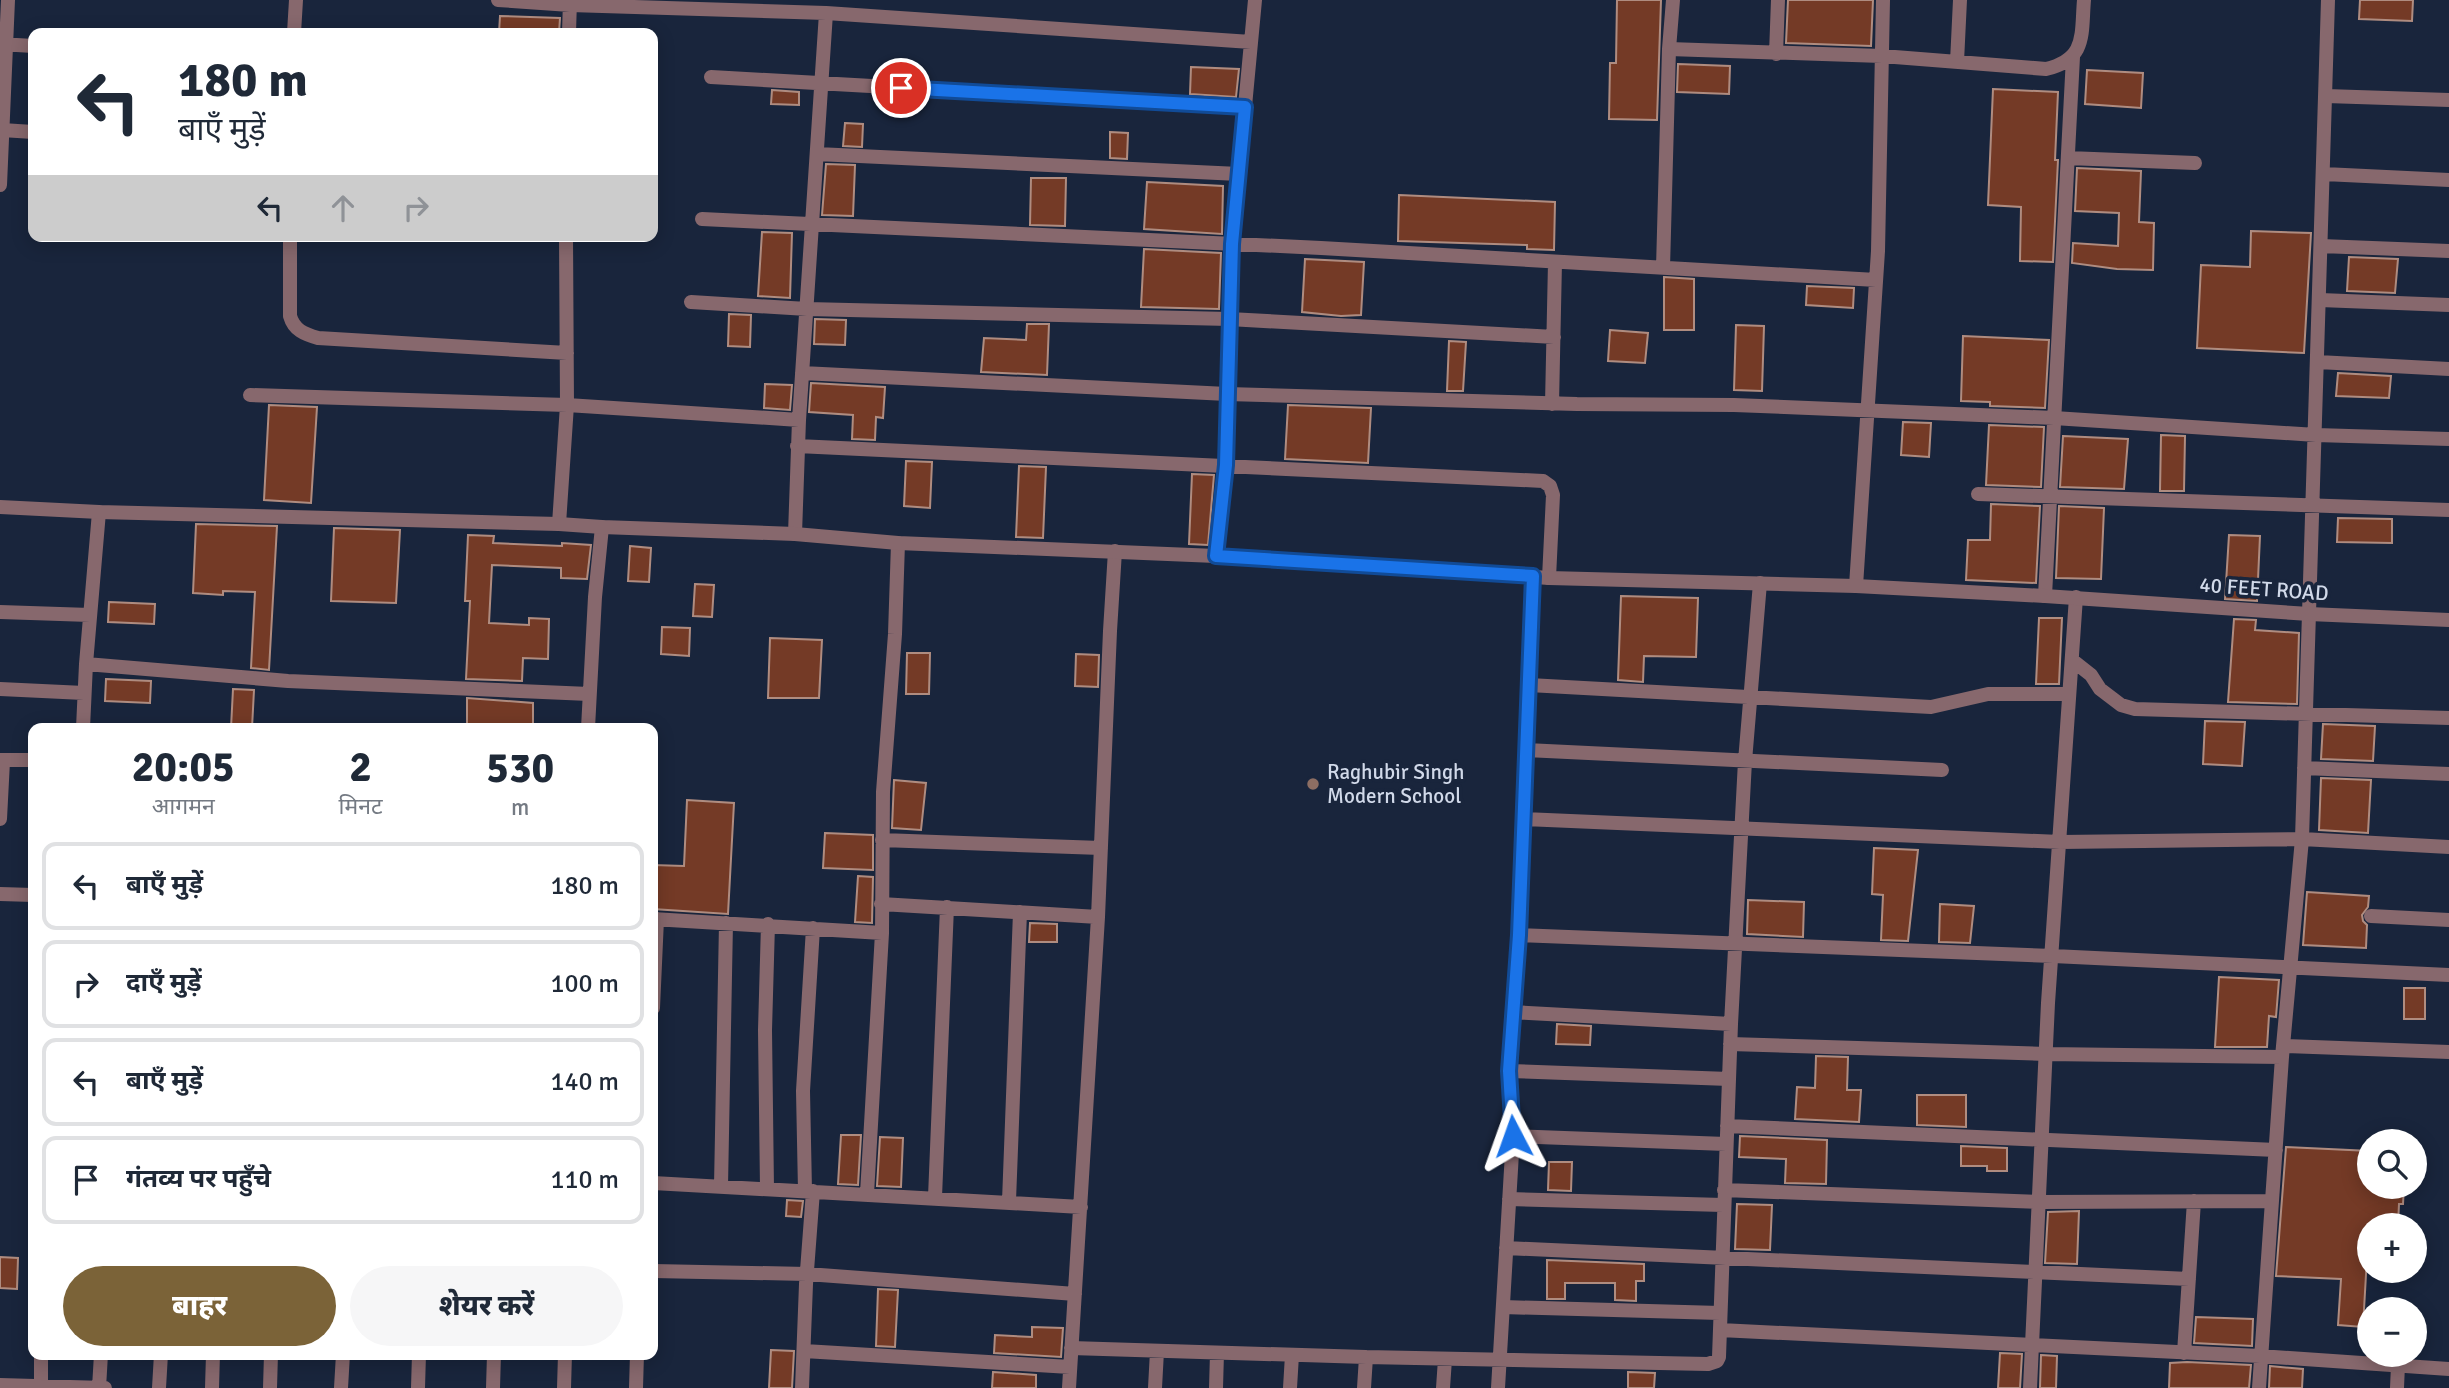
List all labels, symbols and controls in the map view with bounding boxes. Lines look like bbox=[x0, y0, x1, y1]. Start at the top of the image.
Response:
text: 180 m bbox=[178, 50, 308, 110]
icon: left bbox=[63, 56, 154, 147]
pin bbox=[871, 58, 931, 118]
icon: arrive bbox=[882, 69, 920, 107]
text: बाएँ मुड़ें bbox=[178, 110, 266, 149]
icon: left bbox=[251, 189, 289, 227]
icon: ahead bbox=[324, 189, 362, 227]
icon: right bbox=[397, 189, 435, 227]
street label: 40 FEET ROAD bbox=[2199, 572, 2329, 606]
text: 20:05 bbox=[132, 742, 235, 793]
text: 2 bbox=[349, 742, 372, 793]
text: 530 bbox=[486, 743, 554, 794]
place label: Raghubir Singh Modern School bbox=[1327, 759, 1464, 809]
marker: Raghubir Singh Modern School bbox=[1305, 776, 1321, 792]
text: आगमन bbox=[152, 792, 215, 821]
text: मिनट bbox=[338, 792, 383, 821]
text: m bbox=[511, 793, 529, 822]
icon: left bbox=[67, 867, 105, 905]
text: बाएँ मुड़ें bbox=[126, 869, 203, 901]
text: 180 m bbox=[550, 870, 619, 902]
icon: right bbox=[67, 965, 105, 1003]
text: दाएँ मुड़ें bbox=[126, 967, 202, 999]
text: 100 m bbox=[550, 968, 619, 1000]
icon: left bbox=[67, 1063, 105, 1101]
text: बाएँ मुड़ें bbox=[126, 1065, 203, 1097]
text: 140 m bbox=[550, 1066, 619, 1098]
position arrow bbox=[1476, 1099, 1550, 1173]
map controls bbox=[2357, 1129, 2427, 1367]
button: search bbox=[2357, 1129, 2427, 1199]
icon: arrive bbox=[67, 1161, 105, 1199]
text: गंतव्य पर पहुँचे bbox=[126, 1163, 271, 1195]
text: 110 m bbox=[550, 1164, 619, 1196]
button: + bbox=[2357, 1213, 2427, 1283]
button: बाहर bbox=[63, 1266, 336, 1346]
button: शेयर करें bbox=[350, 1266, 623, 1346]
button: − bbox=[2357, 1297, 2427, 1367]

